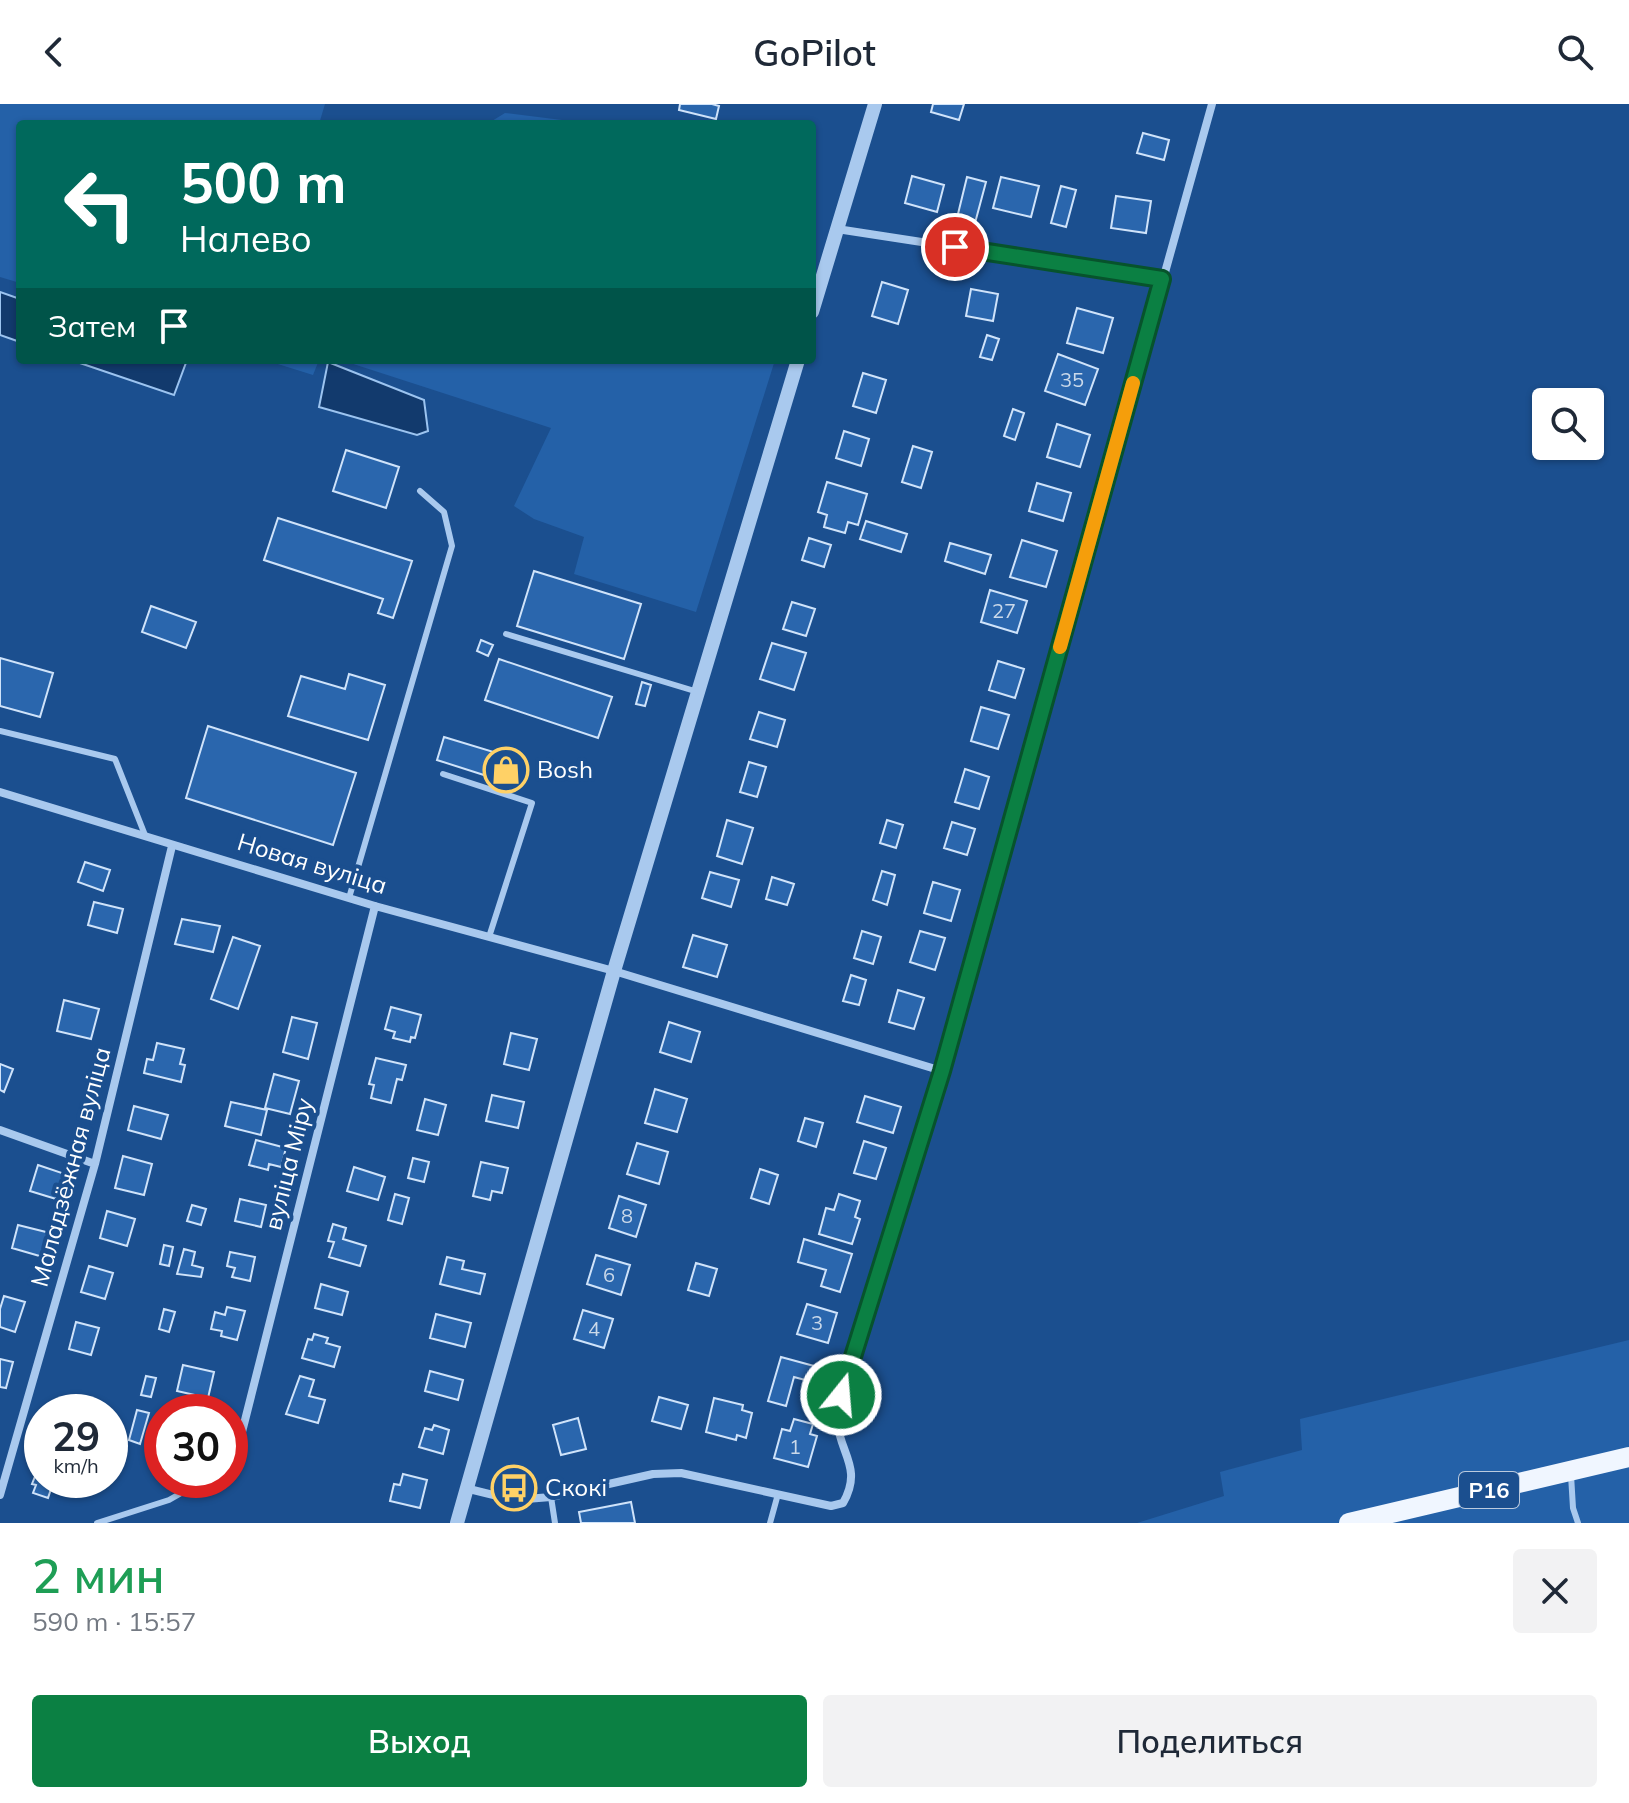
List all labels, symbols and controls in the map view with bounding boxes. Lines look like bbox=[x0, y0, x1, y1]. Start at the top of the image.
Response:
icon: back bbox=[32, 30, 76, 74]
text: GoPilot bbox=[753, 30, 876, 75]
icon: search bbox=[1553, 30, 1597, 74]
text: 500 m bbox=[180, 147, 347, 217]
icon: left bbox=[48, 152, 152, 256]
pin bbox=[921, 213, 989, 281]
text: Налево bbox=[180, 216, 312, 261]
icon: arrive bbox=[933, 225, 977, 269]
icon: arrive bbox=[152, 304, 196, 348]
text: Затем bbox=[48, 307, 136, 345]
house number: 35 bbox=[1060, 367, 1084, 392]
map controls bbox=[1532, 388, 1604, 460]
button: search bbox=[1532, 388, 1604, 460]
house number: 27 bbox=[992, 598, 1016, 623]
shop icon: Bosh bbox=[482, 746, 530, 794]
place label: Bosh bbox=[537, 754, 593, 784]
street label: Новая вуліца bbox=[234, 826, 391, 900]
street label: Маладзёжная вуліца bbox=[24, 1044, 116, 1290]
street label: вуліца Міру bbox=[257, 1094, 319, 1233]
house number: 8 bbox=[621, 1203, 633, 1228]
house number: 6 bbox=[603, 1262, 615, 1287]
house number: 3 bbox=[811, 1310, 823, 1335]
house number: 4 bbox=[588, 1316, 600, 1341]
position arrow bbox=[799, 1353, 883, 1437]
speed limit sign: 30 bbox=[144, 1394, 248, 1498]
text: 29 bbox=[52, 1411, 100, 1461]
house number: 1 bbox=[789, 1434, 801, 1459]
text: km/h bbox=[53, 1453, 99, 1478]
bus stop icon: Скокі bbox=[490, 1464, 538, 1512]
place label: Скокі bbox=[545, 1472, 607, 1502]
road number: Р16 bbox=[1459, 1472, 1519, 1508]
text: 2 мин bbox=[32, 1545, 165, 1605]
button: close bbox=[1513, 1549, 1597, 1633]
text: 590 m · 15:57 bbox=[32, 1605, 196, 1638]
button: Выход bbox=[32, 1695, 807, 1787]
button: Поделиться bbox=[823, 1695, 1597, 1787]

